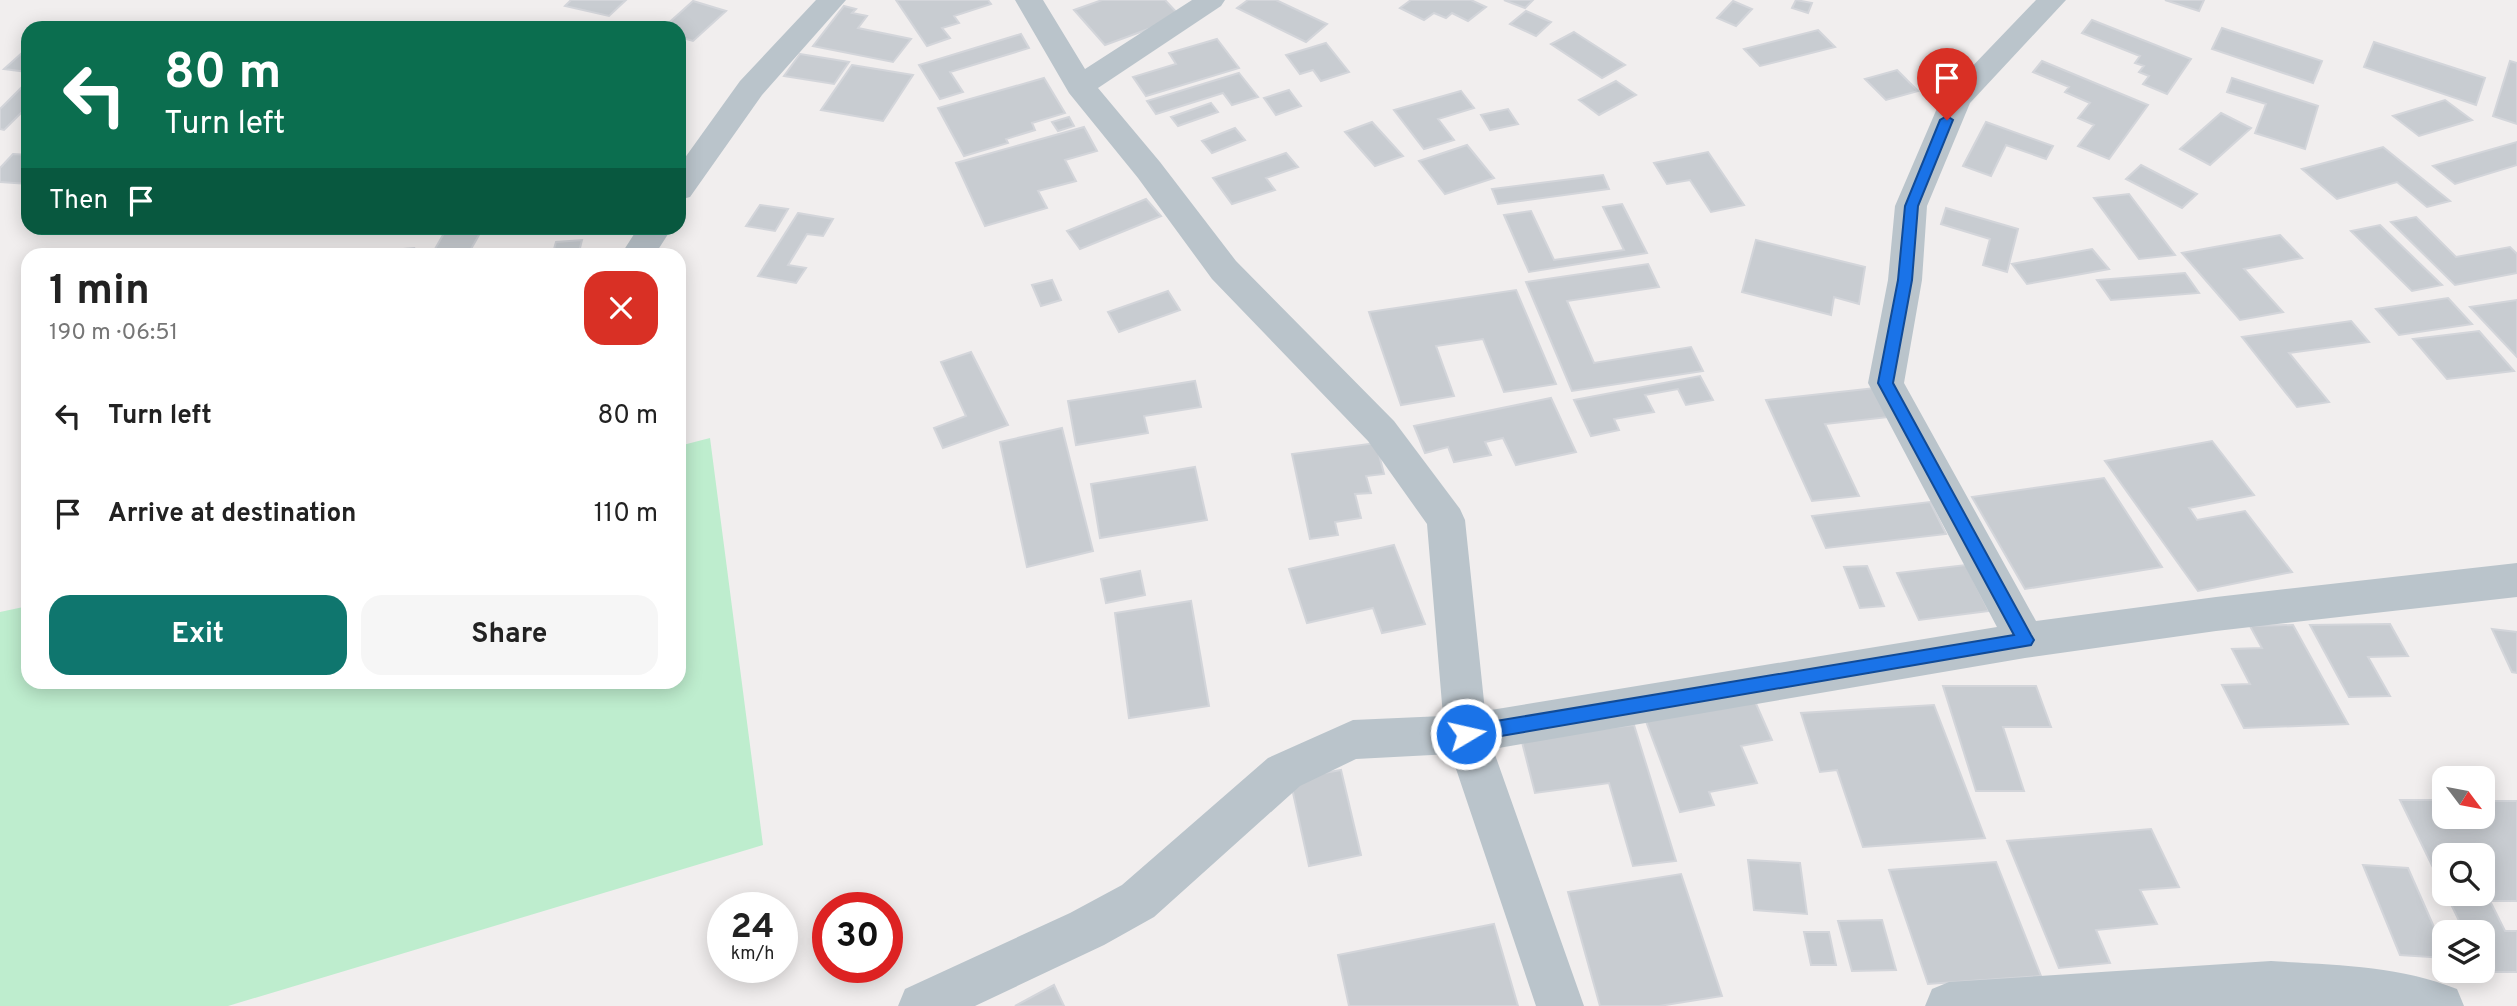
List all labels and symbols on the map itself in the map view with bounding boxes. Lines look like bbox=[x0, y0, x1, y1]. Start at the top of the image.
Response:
pin bbox=[1917, 48, 1977, 120]
position arrow bbox=[1429, 697, 1503, 771]
north arrow bbox=[2432, 766, 2496, 830]
speed limit sign: 30 bbox=[812, 892, 903, 983]

